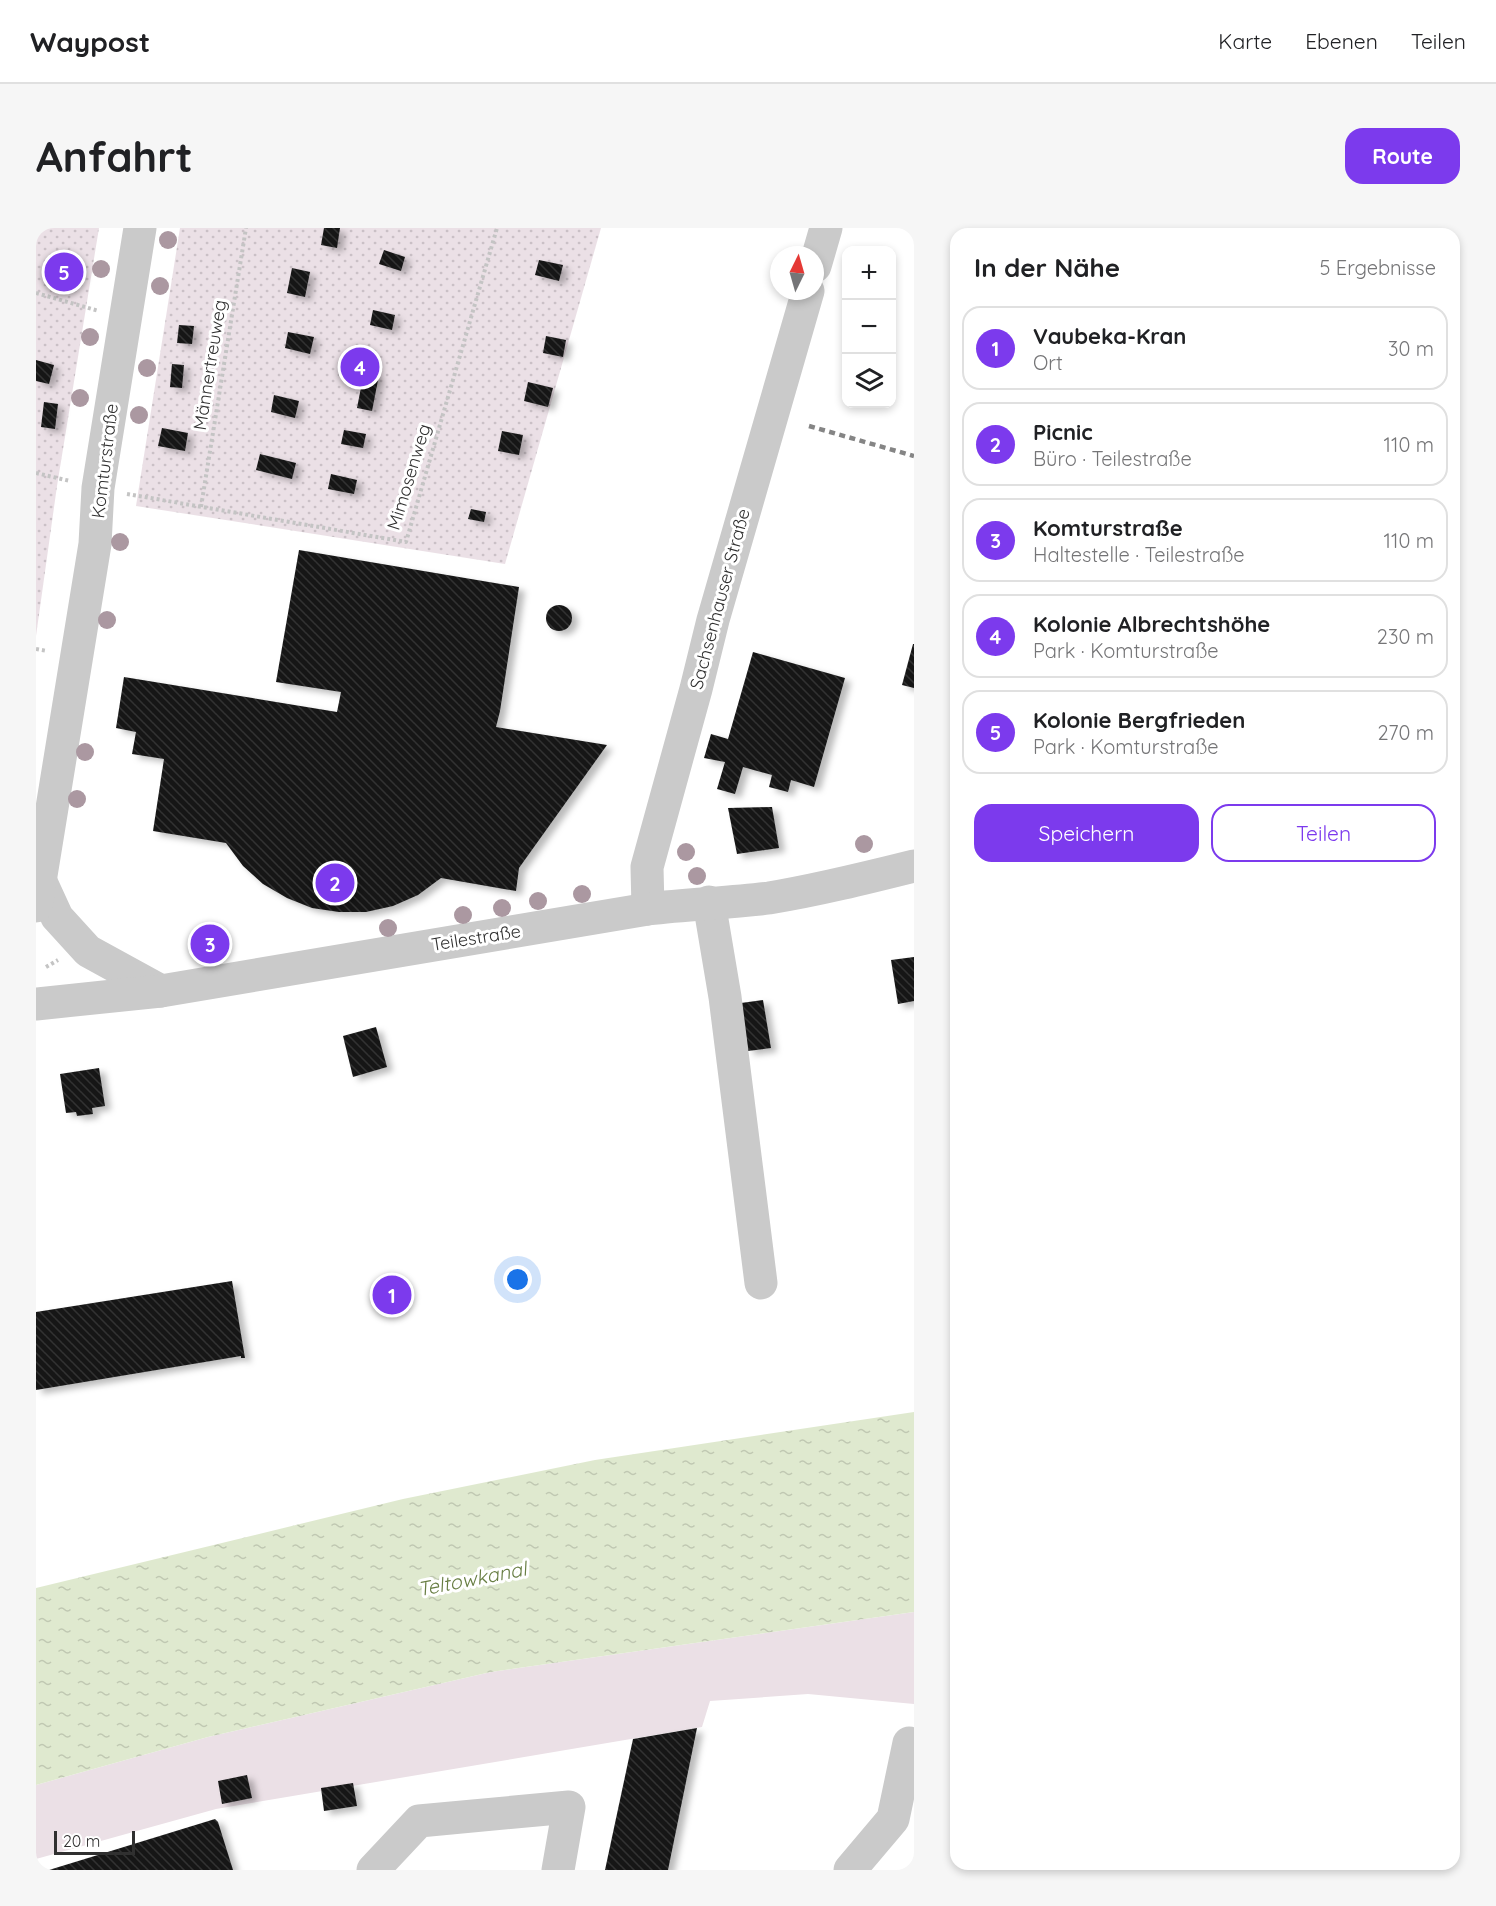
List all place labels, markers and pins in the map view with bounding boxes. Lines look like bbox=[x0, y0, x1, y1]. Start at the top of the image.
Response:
pin: 5 bbox=[45, 250, 84, 294]
pin: 4 bbox=[340, 344, 380, 390]
pin: 2 bbox=[316, 860, 354, 906]
pin: 3 bbox=[190, 922, 230, 966]
pin: 1 bbox=[372, 1272, 412, 1318]

